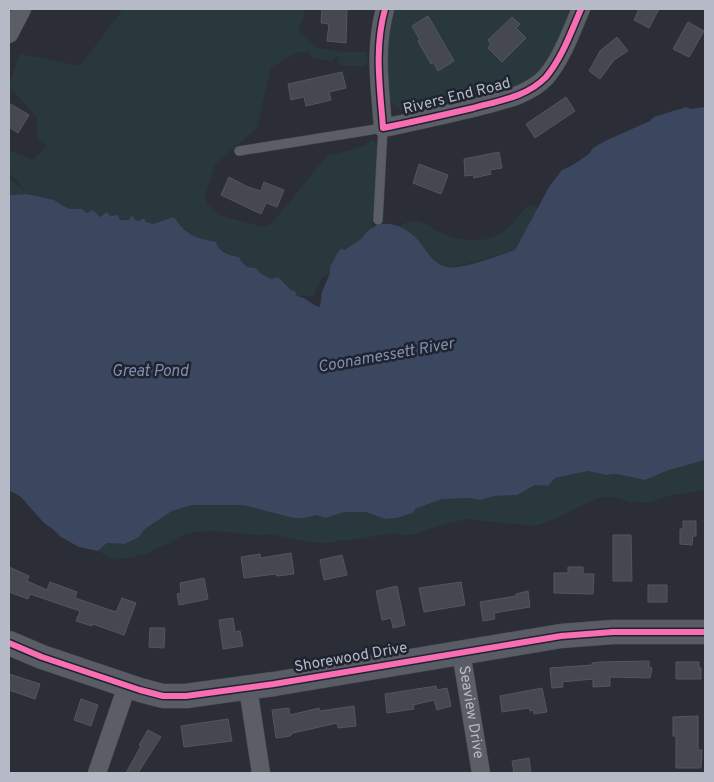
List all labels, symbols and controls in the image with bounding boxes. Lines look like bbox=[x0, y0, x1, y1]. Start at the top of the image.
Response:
street label: Rivers End Road bbox=[401, 74, 513, 120]
water label: Coonamessett River bbox=[316, 334, 458, 378]
water label: Great Pond bbox=[112, 362, 190, 382]
street label: Shorewood Drive bbox=[293, 639, 409, 677]
street label: Seaview Drive bbox=[454, 664, 488, 760]

